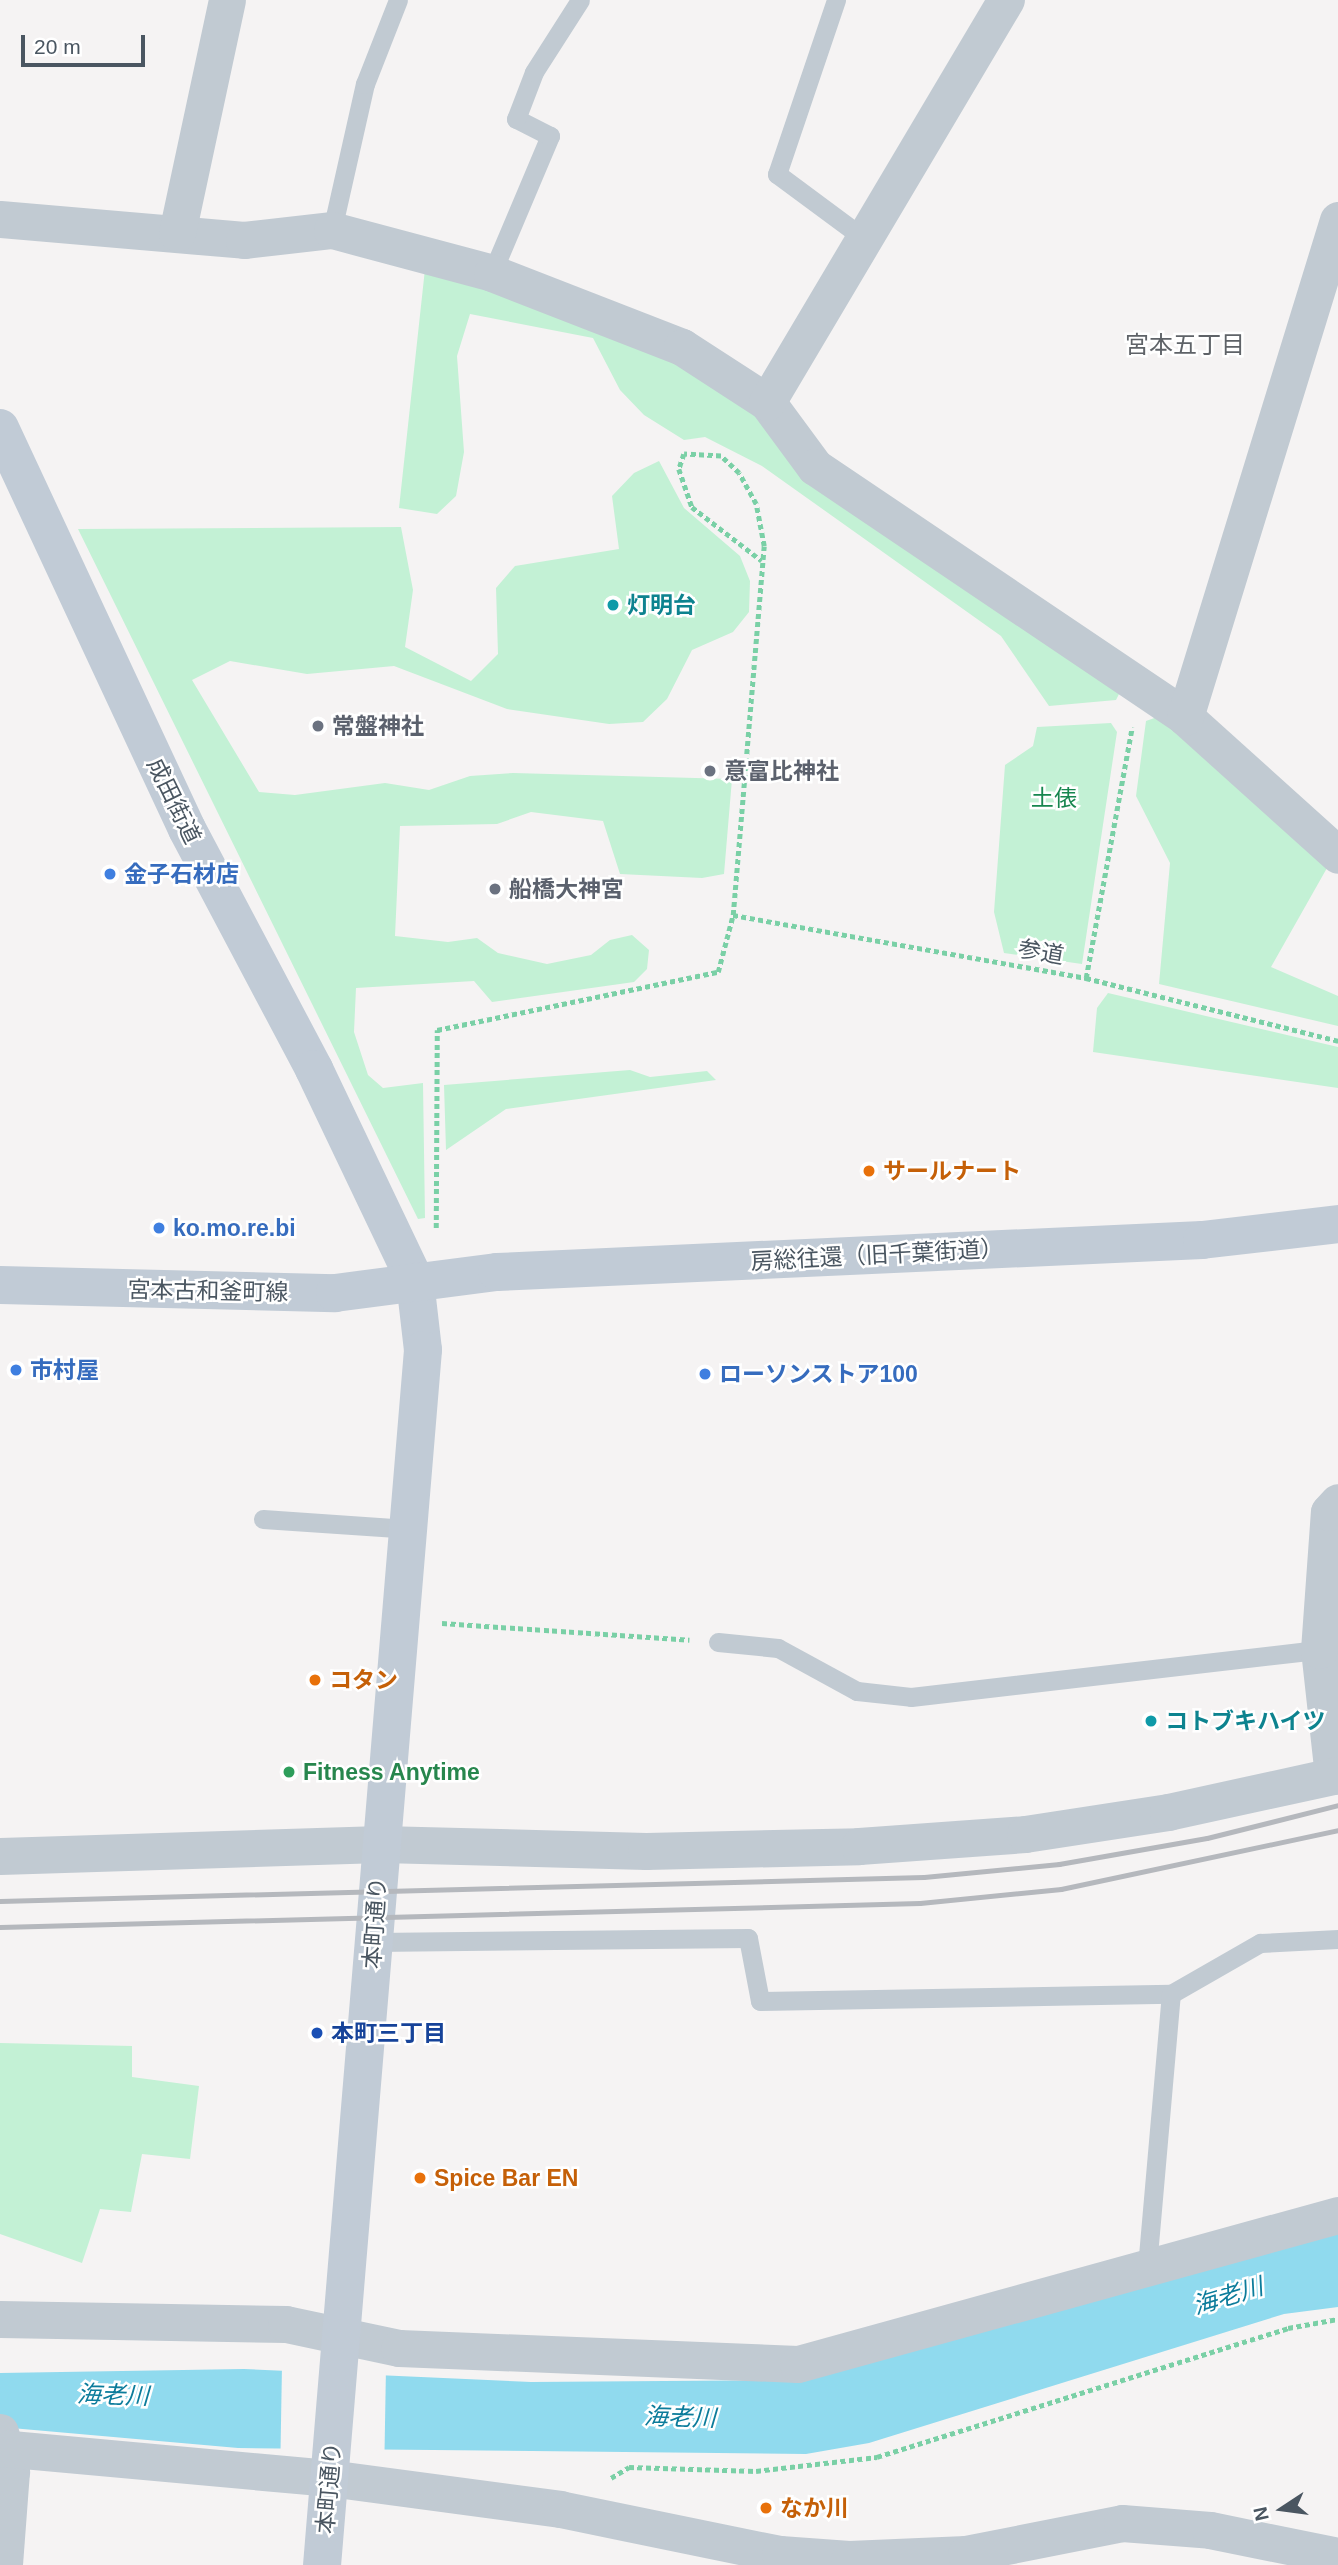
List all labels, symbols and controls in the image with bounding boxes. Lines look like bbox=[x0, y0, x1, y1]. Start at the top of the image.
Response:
scale bar bbox=[24, 21, 149, 65]
text: 20 m bbox=[34, 35, 81, 58]
district label: 宮本五丁目 bbox=[1125, 331, 1245, 359]
place label: 灯明台 bbox=[627, 591, 696, 619]
marker: 灯明台 bbox=[605, 597, 621, 613]
place label: 常盤神社 bbox=[332, 712, 424, 740]
marker: 常盤神社 bbox=[310, 718, 326, 734]
street label: 成田街道 bbox=[141, 754, 207, 848]
place label: 意富比神社 bbox=[724, 757, 839, 785]
marker: 意富比神社 bbox=[702, 763, 718, 779]
park label: 土俵 bbox=[1031, 784, 1077, 812]
place label: 金子石材店 bbox=[124, 860, 239, 888]
marker: 金子石材店 bbox=[102, 866, 118, 882]
place label: 船橋大神宮 bbox=[509, 875, 624, 903]
marker: 船橋大神宮 bbox=[487, 881, 503, 897]
street label: 参道 bbox=[1016, 934, 1066, 970]
place label: サールナート bbox=[883, 1157, 1021, 1185]
marker: サールナート bbox=[861, 1163, 877, 1179]
place label: ko.mo.re.bi bbox=[173, 1214, 296, 1242]
marker: ko.mo.re.bi bbox=[151, 1220, 167, 1236]
street label: 房総往還（旧千葉街道） bbox=[750, 1235, 1004, 1275]
street label: 宮本古和釜町線 bbox=[127, 1276, 289, 1306]
place label: 市村屋 bbox=[30, 1356, 99, 1384]
place label: ローソンストア100 bbox=[719, 1360, 918, 1388]
marker: 市村屋 bbox=[8, 1362, 24, 1378]
marker: ローソンストア100 bbox=[697, 1366, 713, 1382]
place label: コタン bbox=[329, 1666, 398, 1694]
marker: コタン bbox=[307, 1672, 323, 1688]
place label: コトブキハイツ bbox=[1165, 1707, 1326, 1735]
marker: コトブキハイツ bbox=[1143, 1713, 1159, 1729]
place label: Fitness Anytime bbox=[303, 1758, 481, 1786]
marker: Fitness Anytime bbox=[281, 1764, 297, 1780]
street label: 本町通り bbox=[358, 1876, 392, 1970]
place label: 本町三丁目 bbox=[331, 2019, 446, 2047]
marker: 本町三丁目 bbox=[309, 2025, 325, 2041]
place label: Spice Bar EN bbox=[434, 2164, 578, 2192]
marker: Spice Bar EN bbox=[412, 2170, 428, 2186]
water label: 海老川 bbox=[1189, 2272, 1267, 2320]
water label: 海老川 bbox=[77, 2379, 149, 2411]
water label: 海老川 bbox=[644, 2401, 716, 2433]
street label: 本町通り bbox=[311, 2441, 347, 2535]
north arrow bbox=[1247, 2474, 1317, 2544]
place label: なか川 bbox=[780, 2494, 849, 2522]
marker: なか川 bbox=[758, 2500, 774, 2516]
text: N bbox=[1249, 2505, 1273, 2523]

